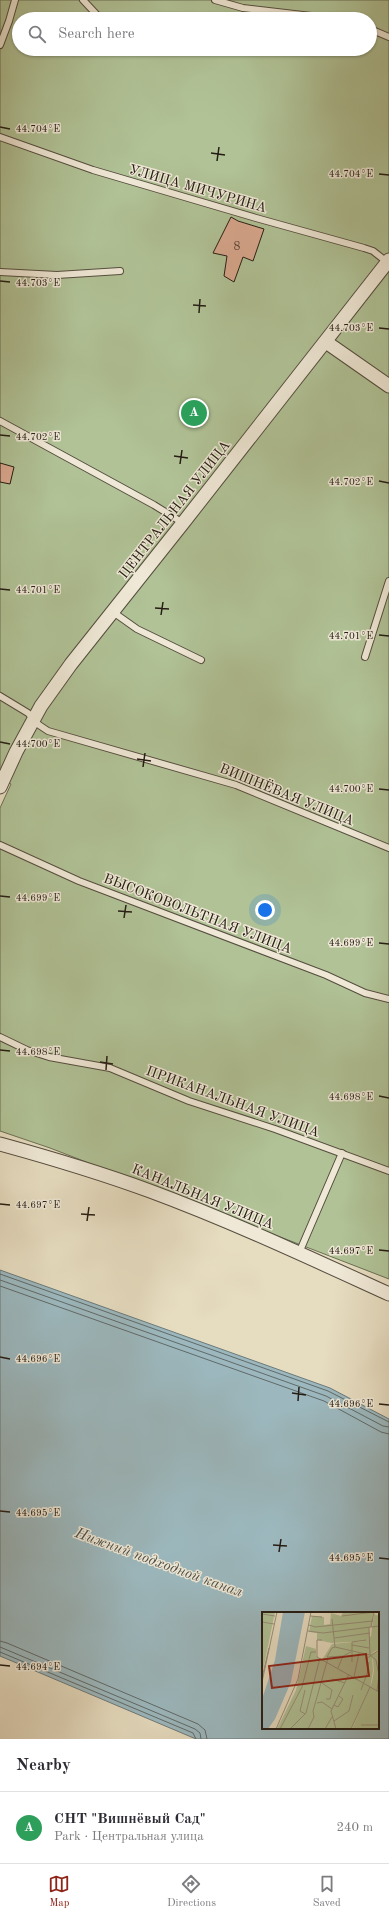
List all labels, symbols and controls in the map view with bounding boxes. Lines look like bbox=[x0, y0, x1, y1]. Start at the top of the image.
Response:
search box bbox=[12, 12, 377, 56]
icon: search bbox=[26, 23, 48, 45]
text: Search here bbox=[58, 27, 135, 42]
text: 44.704°E bbox=[16, 124, 60, 134]
street label: УЛИЦА МИЧУРИНА bbox=[127, 163, 269, 215]
text: 44.704°E bbox=[329, 169, 373, 179]
house number: 8 bbox=[234, 241, 241, 253]
text: 44.703°E bbox=[16, 278, 60, 288]
text: 44.703°E bbox=[329, 323, 373, 333]
pin: A bbox=[181, 398, 207, 428]
text: 44.702°E bbox=[16, 432, 60, 442]
street label: ЦЕНТРАЛЬНАЯ УЛИЦА bbox=[117, 438, 233, 581]
text: 44.702°E bbox=[329, 477, 373, 487]
text: 44.701°E bbox=[16, 585, 60, 595]
text: 44.701°E bbox=[329, 631, 373, 641]
text: 44.700°E bbox=[16, 739, 60, 749]
street label: ВИШНЁВАЯ УЛИЦА bbox=[217, 759, 357, 828]
text: 44.700°E bbox=[329, 784, 373, 794]
street label: ВЫСОКОВОЛЬТНАЯ УЛИЦА bbox=[101, 871, 294, 957]
text: 44.699°E bbox=[16, 893, 60, 903]
your location bbox=[255, 900, 275, 920]
text: 44.699°E bbox=[329, 938, 373, 948]
text: 44.698°E bbox=[16, 1047, 60, 1057]
street label: ПРИКАНАЛЬНАЯ УЛИЦА bbox=[144, 1064, 322, 1140]
text: 44.698°E bbox=[329, 1092, 373, 1102]
street label: КАНАЛЬНАЯ УЛИЦА bbox=[130, 1162, 276, 1232]
text: 44.697°E bbox=[16, 1200, 60, 1210]
text: 44.697°E bbox=[329, 1246, 373, 1256]
text: 44.696°E bbox=[16, 1354, 60, 1364]
text: 44.696°E bbox=[329, 1399, 373, 1409]
text: 44.695°E bbox=[16, 1508, 60, 1518]
water label: Нижний подходной канал bbox=[72, 1526, 245, 1601]
text: 44.695°E bbox=[329, 1553, 373, 1563]
inset map bbox=[262, 1612, 379, 1729]
text: 44.694°E bbox=[16, 1662, 60, 1672]
text: Nearby bbox=[16, 1757, 71, 1774]
text: СНТ "Вишнёвый Сад" bbox=[54, 1812, 206, 1827]
text: A bbox=[24, 1821, 34, 1834]
text: 240 m bbox=[336, 1821, 373, 1834]
text: Park · Центральная улица bbox=[54, 1830, 204, 1843]
tab: Map bbox=[48, 1873, 70, 1911]
tab: Directions bbox=[167, 1873, 216, 1911]
tab: Saved bbox=[313, 1873, 341, 1911]

